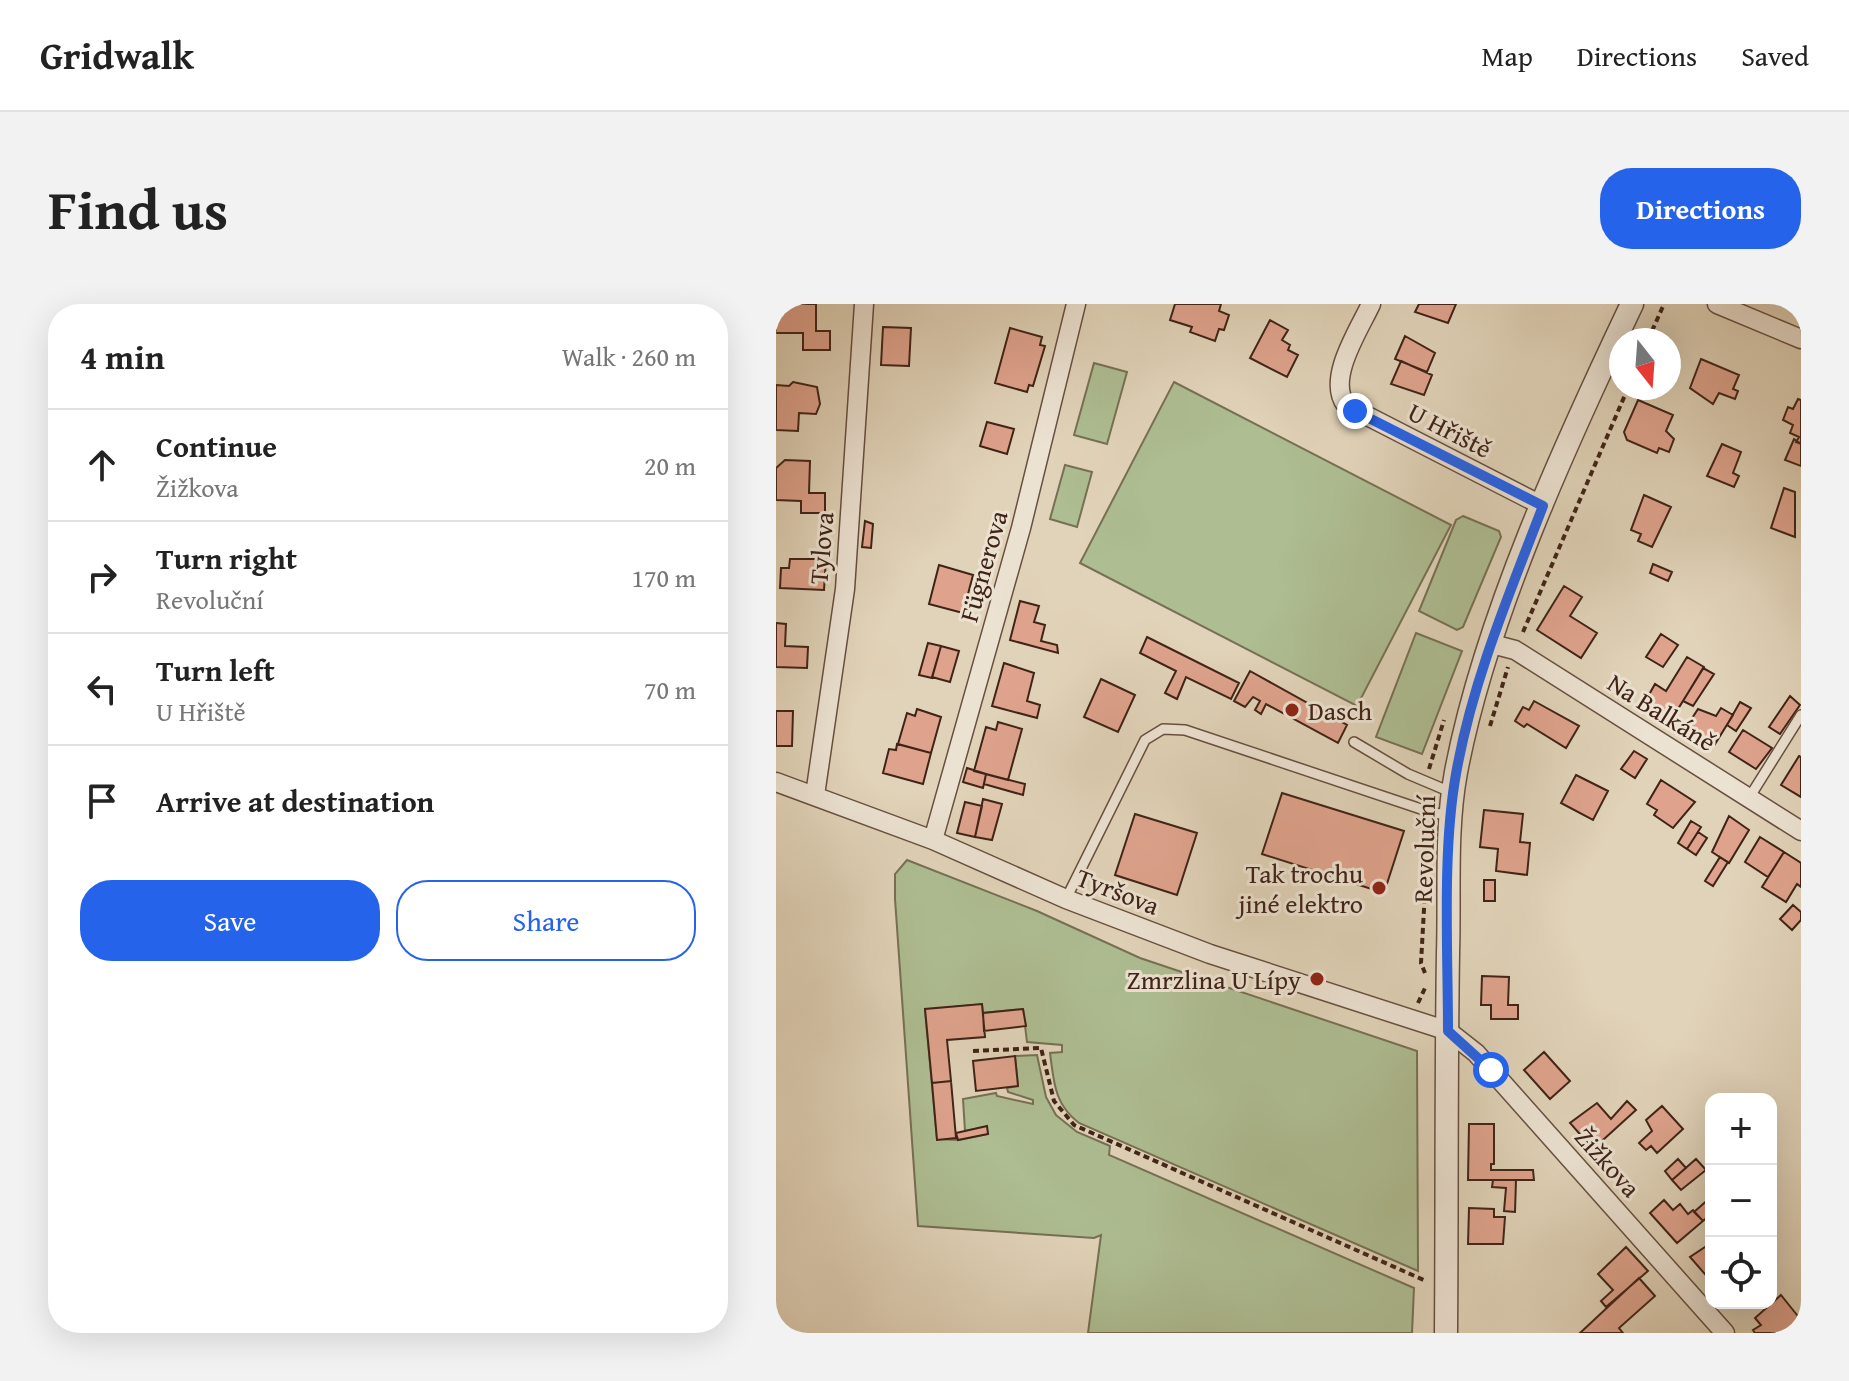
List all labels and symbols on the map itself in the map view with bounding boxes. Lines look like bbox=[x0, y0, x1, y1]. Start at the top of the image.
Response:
north arrow bbox=[1609, 328, 1681, 400]
street label: U Hřiště bbox=[1401, 392, 1499, 468]
route end bbox=[1337, 393, 1373, 429]
street label: Fügnerova bbox=[949, 505, 1018, 626]
street label: Tylova bbox=[798, 510, 844, 586]
street label: Na Balkáně bbox=[1600, 663, 1724, 761]
place label: Dasch bbox=[1308, 691, 1373, 730]
marker: Dasch bbox=[1283, 701, 1301, 719]
street label: Revoluční bbox=[1403, 794, 1445, 903]
place label: Tak trochu jiné elektro bbox=[1235, 854, 1363, 923]
street label: Tyršova bbox=[1071, 857, 1166, 925]
marker: Tak trochu jiné elektro bbox=[1370, 879, 1388, 897]
place label: Zmrzlina U Lípy bbox=[1127, 960, 1301, 999]
marker: Zmrzlina U Lípy bbox=[1308, 970, 1326, 988]
route start bbox=[1473, 1052, 1509, 1088]
street label: Žižkova bbox=[1566, 1118, 1651, 1206]

